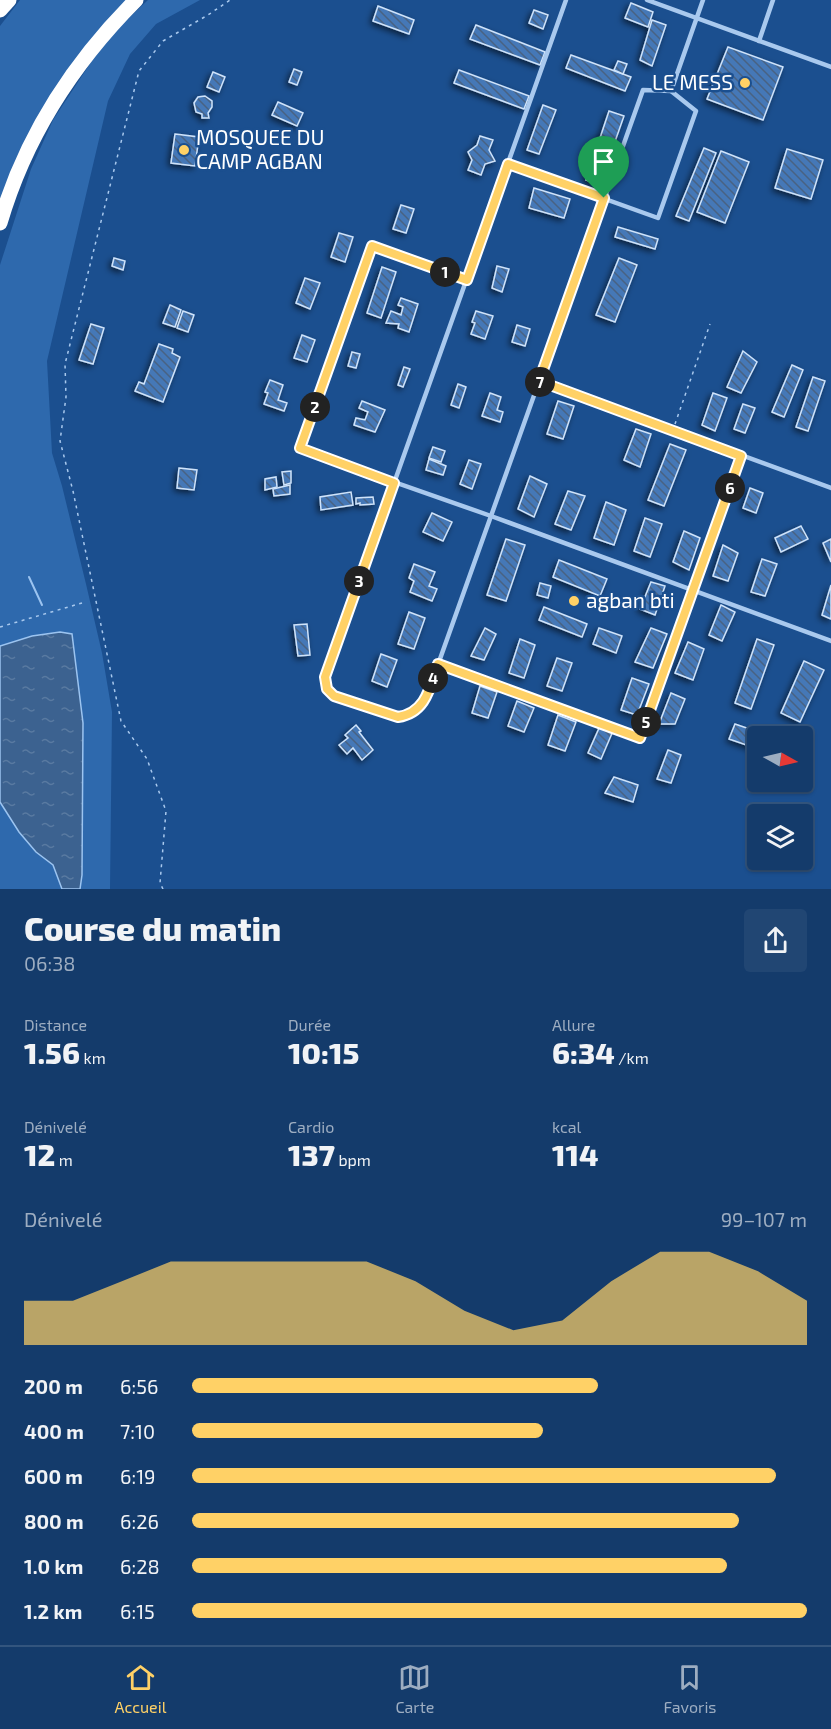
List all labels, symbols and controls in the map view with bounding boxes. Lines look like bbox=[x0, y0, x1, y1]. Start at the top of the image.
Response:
place label: LE MESS bbox=[652, 69, 733, 94]
marker: LE MESS bbox=[738, 76, 752, 90]
place label: MOSQUEE DU CAMP AGBAN bbox=[196, 124, 324, 173]
pin bbox=[578, 136, 629, 198]
marker: MOSQUEE DU CAMP AGBAN bbox=[177, 143, 191, 157]
icon: arrive bbox=[587, 145, 620, 178]
pin: 1 bbox=[430, 257, 460, 287]
text: 1 bbox=[442, 262, 448, 281]
pin: 7 bbox=[525, 367, 555, 397]
text: 7 bbox=[536, 372, 544, 391]
pin: 2 bbox=[300, 392, 330, 422]
text: 2 bbox=[310, 397, 320, 416]
pin: 6 bbox=[715, 473, 745, 503]
text: 6 bbox=[725, 478, 735, 497]
pin: 3 bbox=[344, 566, 374, 596]
text: 3 bbox=[354, 571, 364, 590]
place label: agban bti bbox=[586, 587, 675, 612]
marker: agban bti bbox=[567, 594, 581, 608]
pin: 4 bbox=[418, 663, 448, 693]
text: 4 bbox=[428, 668, 438, 687]
pin: 5 bbox=[631, 707, 661, 737]
text: 5 bbox=[642, 712, 650, 731]
north arrow bbox=[747, 726, 813, 792]
map controls bbox=[747, 726, 813, 870]
button: layers bbox=[747, 804, 813, 870]
text: Course du matin bbox=[24, 908, 281, 948]
button: share bbox=[744, 909, 807, 972]
text: 06:38 bbox=[24, 951, 75, 975]
text: Distance bbox=[24, 1015, 87, 1034]
text: Durée bbox=[288, 1015, 331, 1034]
text: Allure bbox=[552, 1015, 595, 1034]
text: 1.56 bbox=[24, 1034, 80, 1070]
text: 10:15 bbox=[288, 1034, 359, 1070]
text: 6:34 bbox=[552, 1034, 615, 1070]
text: km bbox=[80, 1048, 106, 1067]
text: /km bbox=[615, 1048, 649, 1067]
text: Dénivelé bbox=[24, 1117, 87, 1136]
text: Cardio bbox=[288, 1117, 334, 1136]
text: kcal bbox=[552, 1117, 581, 1136]
text: 12 bbox=[24, 1136, 55, 1172]
text: 137 bbox=[288, 1136, 335, 1172]
text: 114 bbox=[552, 1136, 599, 1172]
text: m bbox=[55, 1150, 73, 1169]
text: bpm bbox=[335, 1150, 371, 1169]
text: Dénivelé bbox=[24, 1207, 103, 1231]
text: 99–107 m bbox=[721, 1207, 807, 1231]
text: 200 m bbox=[24, 1374, 83, 1398]
text: 6:56 bbox=[120, 1374, 158, 1398]
text: 400 m bbox=[24, 1419, 84, 1443]
text: 7:10 bbox=[120, 1419, 155, 1443]
text: 600 m bbox=[24, 1464, 83, 1488]
text: 6:19 bbox=[120, 1464, 156, 1488]
text: 800 m bbox=[24, 1509, 84, 1533]
text: 6:26 bbox=[120, 1509, 159, 1533]
text: 1.0 km bbox=[24, 1554, 83, 1578]
text: 6:28 bbox=[120, 1554, 160, 1578]
text: 1.2 km bbox=[24, 1599, 82, 1623]
text: 6:15 bbox=[120, 1599, 155, 1623]
tab: Accueil bbox=[115, 1661, 166, 1716]
tab: Carte bbox=[395, 1661, 434, 1716]
tab: Favoris bbox=[663, 1661, 716, 1716]

